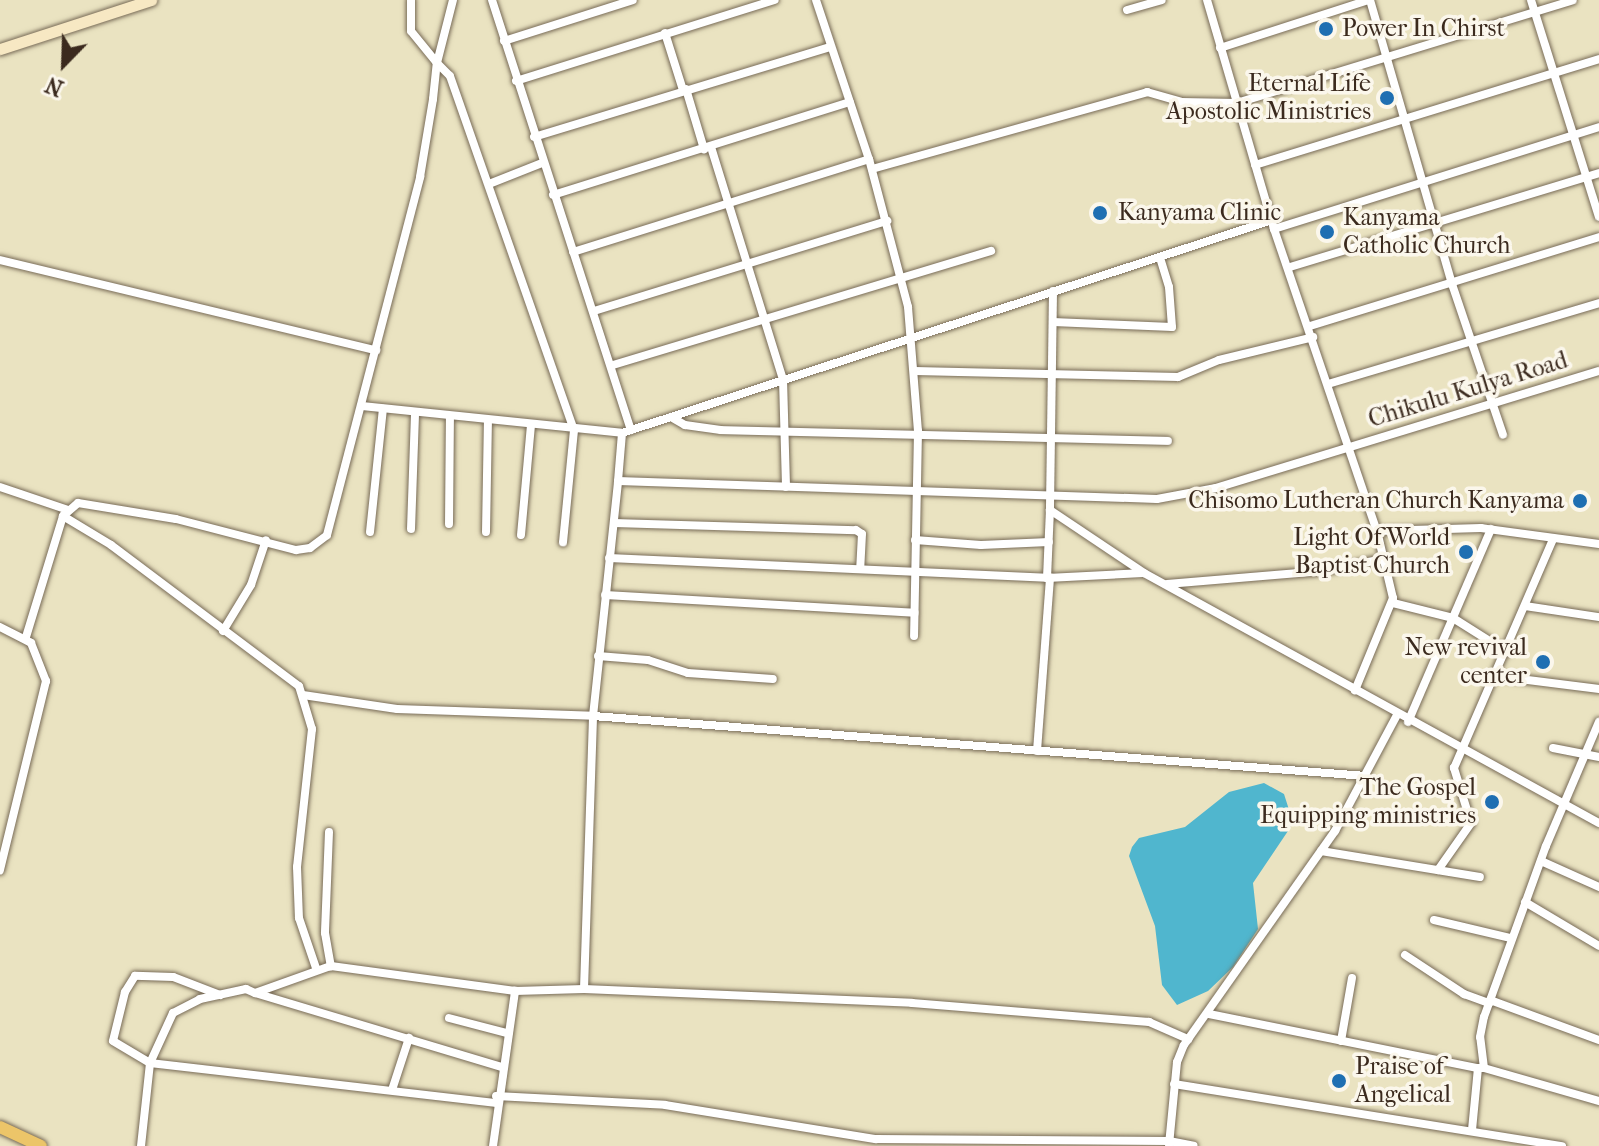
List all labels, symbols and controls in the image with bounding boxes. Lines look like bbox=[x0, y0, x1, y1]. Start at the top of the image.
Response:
place label: Power In Chirst bbox=[1342, 15, 1505, 43]
marker: Power In Chirst bbox=[1317, 20, 1335, 38]
north arrow bbox=[24, 24, 104, 104]
place label: Eternal Life Apostolic Ministries bbox=[1166, 70, 1371, 126]
text: N bbox=[42, 71, 67, 101]
marker: Eternal Life Apostolic Ministries bbox=[1378, 89, 1396, 107]
place label: Kanyama Clinic bbox=[1118, 199, 1281, 227]
marker: Kanyama Clinic bbox=[1089, 202, 1111, 224]
place label: Kanyama Catholic Church bbox=[1343, 204, 1510, 260]
marker: Kanyama Catholic Church bbox=[1318, 223, 1336, 241]
street label: Chikulu Kulya Road bbox=[1365, 346, 1571, 434]
place label: Chisomo Lutheran Church Kanyama bbox=[1188, 487, 1564, 515]
marker: Chisomo Lutheran Church Kanyama bbox=[1571, 492, 1589, 510]
place label: Light Of World Baptist Church bbox=[1293, 524, 1450, 580]
marker: Light Of World Baptist Church bbox=[1457, 543, 1475, 561]
place label: New revival center bbox=[1405, 634, 1527, 690]
marker: New revival center bbox=[1534, 653, 1552, 671]
place label: The Gospel Equipping ministries bbox=[1260, 774, 1476, 830]
marker: The Gospel Equipping ministries bbox=[1483, 793, 1501, 811]
place label: Praise of Angelical bbox=[1355, 1053, 1451, 1109]
marker: Praise of Angelical bbox=[1330, 1072, 1348, 1090]

